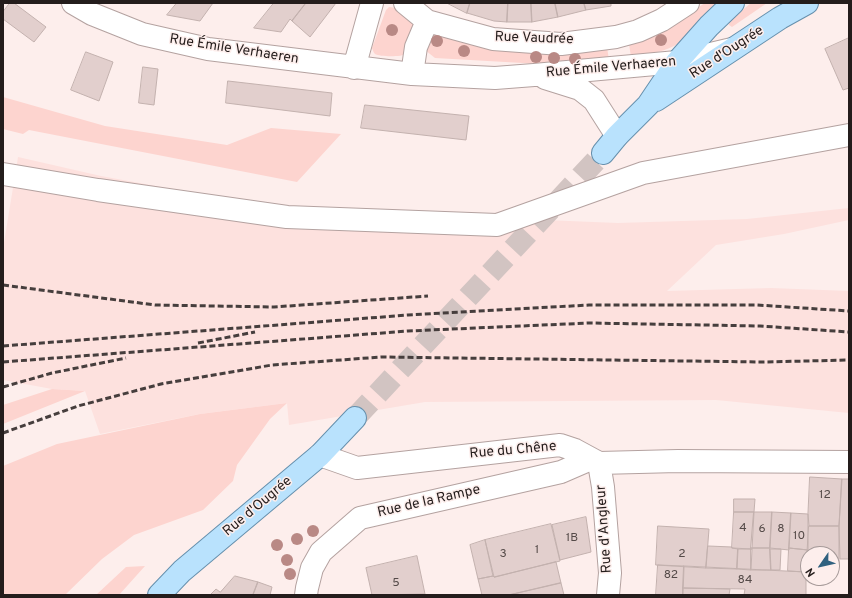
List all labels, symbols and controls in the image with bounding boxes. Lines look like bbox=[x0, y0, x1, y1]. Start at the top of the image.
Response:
street label: Rue d'Ougrée bbox=[687, 23, 767, 83]
street label: Rue Vaudrée bbox=[494, 29, 574, 49]
street label: Rue Émile Verhaeren bbox=[168, 31, 300, 69]
street label: Rue Émile Verhaeren bbox=[545, 54, 677, 82]
street label: Rue du Chêne bbox=[469, 439, 557, 463]
street label: Rue d'Ougrée bbox=[220, 473, 296, 541]
street label: Rue de la Rampe bbox=[376, 482, 482, 522]
street label: Rue d'Angleur bbox=[594, 484, 616, 574]
house number: 12 bbox=[819, 489, 831, 503]
house number: 4 bbox=[739, 522, 747, 536]
house number: 6 bbox=[758, 523, 766, 537]
house number: 8 bbox=[777, 523, 785, 537]
house number: 10 bbox=[793, 530, 805, 544]
house number: 1B bbox=[566, 532, 578, 546]
house number: 1 bbox=[535, 544, 539, 558]
north arrow bbox=[800, 546, 840, 586]
house number: 3 bbox=[499, 548, 507, 562]
house number: 2 bbox=[678, 548, 686, 562]
text: N bbox=[803, 565, 819, 579]
house number: 82 bbox=[664, 569, 678, 583]
house number: 84 bbox=[738, 574, 752, 588]
house number: 5 bbox=[392, 577, 400, 591]

